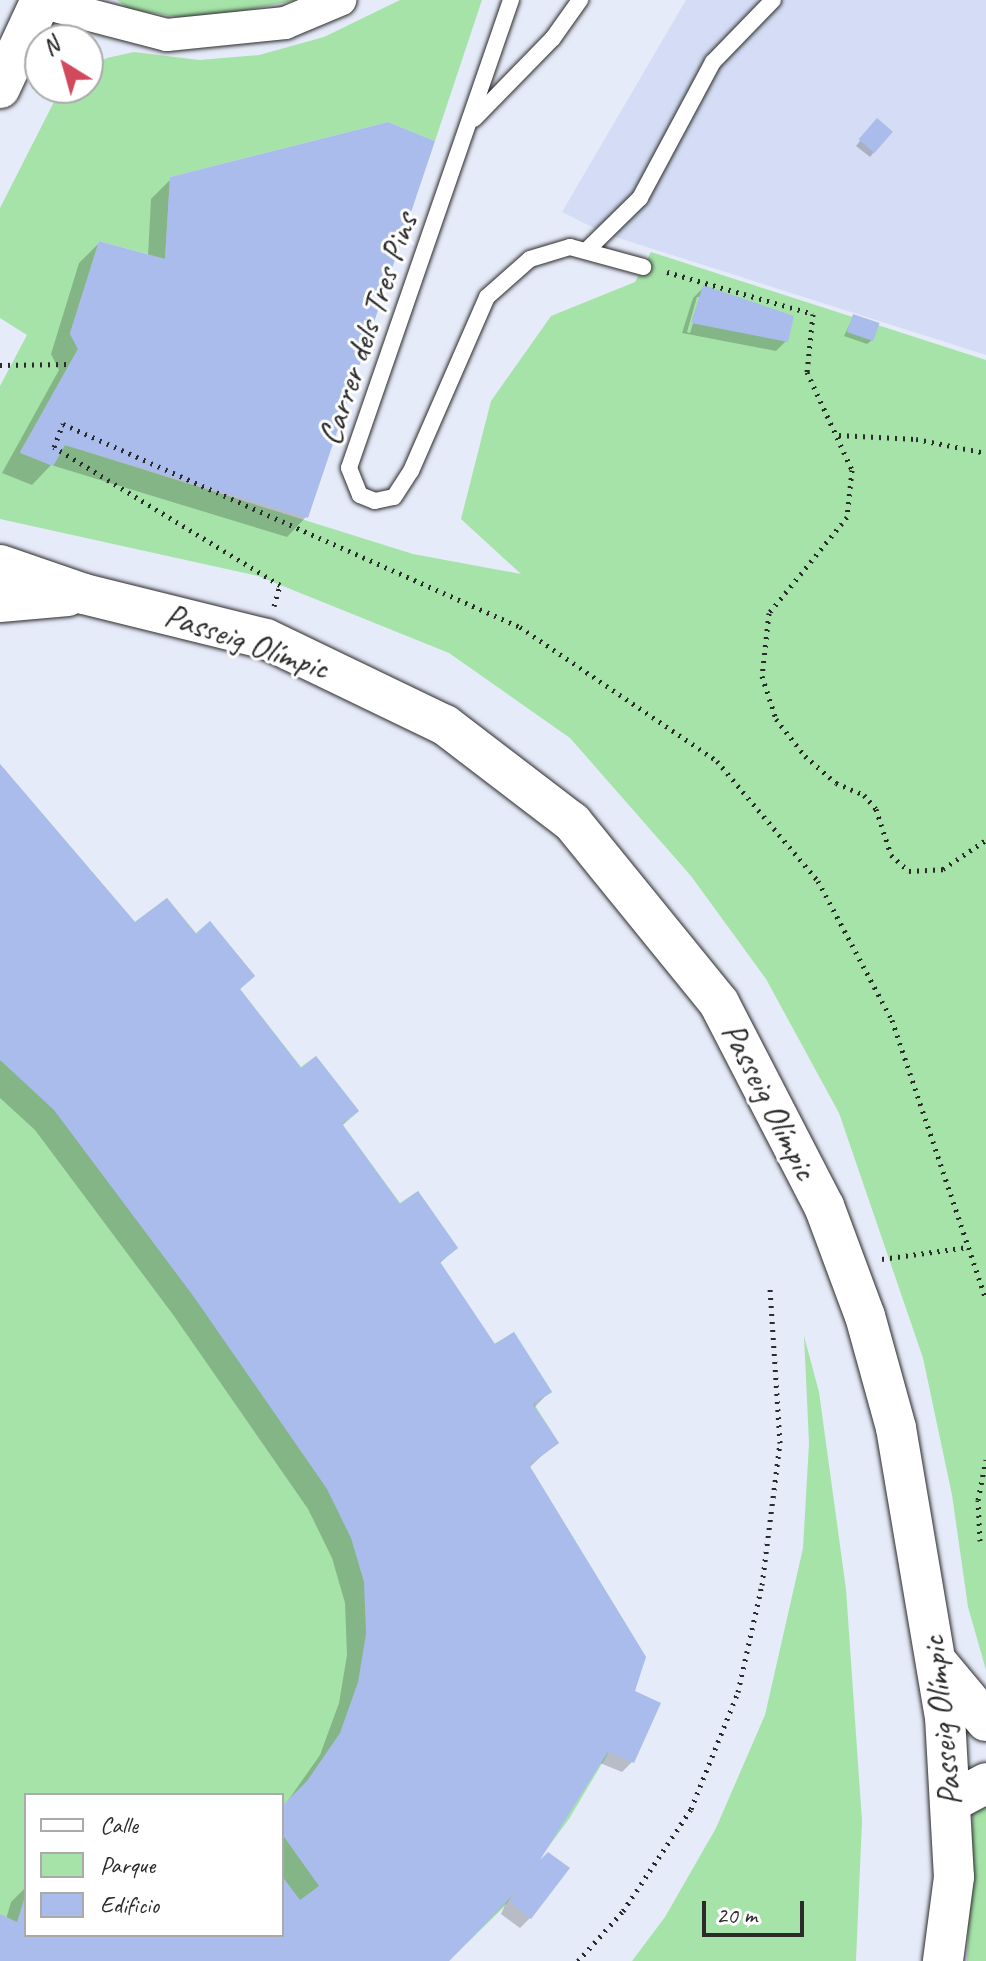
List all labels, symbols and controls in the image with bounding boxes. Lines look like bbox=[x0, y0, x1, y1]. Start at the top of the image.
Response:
north arrow bbox=[24, 24, 104, 104]
text: N bbox=[37, 31, 65, 62]
street label: Carrer dels Tres Pins bbox=[308, 208, 426, 450]
street label: Passeig Olímpic bbox=[160, 594, 334, 688]
street label: Passeig Olímpic bbox=[713, 1016, 827, 1186]
street label: Passeig Olímpic bbox=[912, 1634, 970, 1808]
legend bbox=[24, 1793, 284, 1937]
text: Calle bbox=[100, 1810, 138, 1840]
text: Parque bbox=[100, 1850, 155, 1880]
scale bar bbox=[706, 1885, 808, 1935]
text: Edificio bbox=[100, 1890, 159, 1920]
text: 20 m bbox=[716, 1900, 757, 1930]

